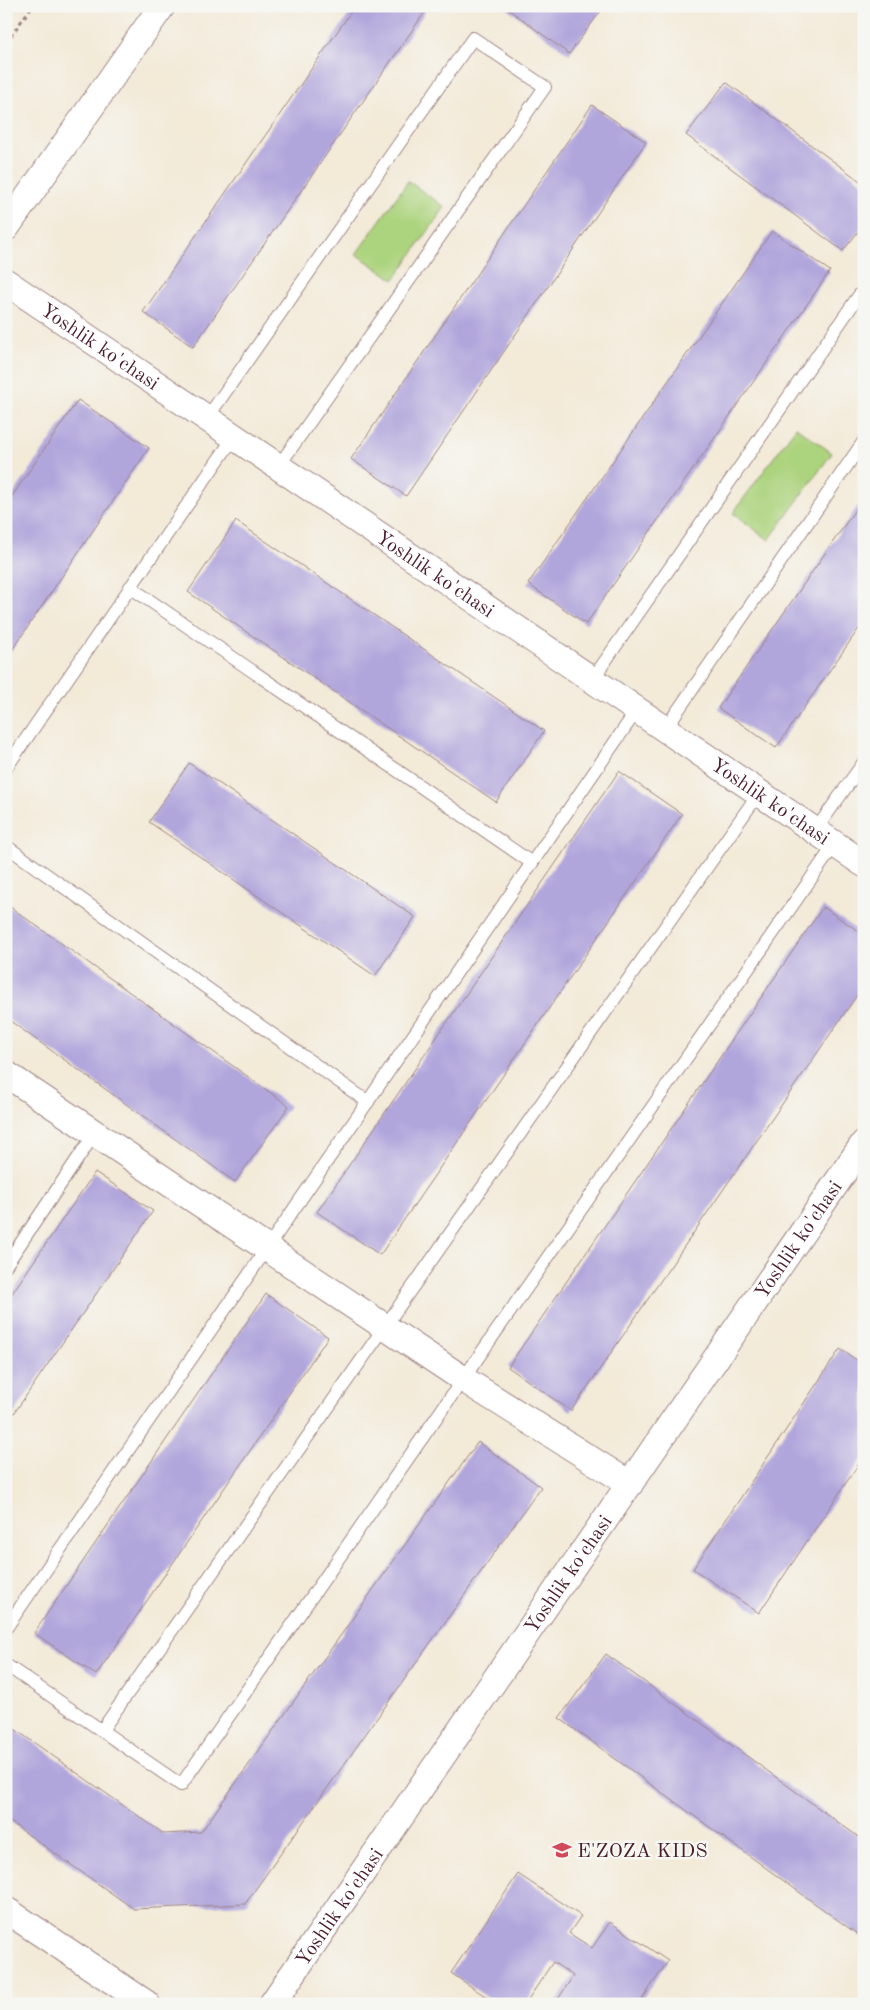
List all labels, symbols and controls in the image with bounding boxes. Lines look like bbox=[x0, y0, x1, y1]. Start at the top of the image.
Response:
street label: Yoshlik ko'chasi bbox=[36, 301, 162, 395]
street label: Yoshlik ko'chasi bbox=[372, 528, 497, 622]
street label: Yoshlik ko'chasi bbox=[707, 755, 832, 849]
street label: Yoshlik ko'chasi bbox=[752, 1178, 847, 1303]
street label: Yoshlik ko'chasi bbox=[522, 1512, 617, 1638]
school or university icon: E'ZOZA KIDS bbox=[551, 1839, 573, 1861]
place label: E'ZOZA KIDS bbox=[577, 1842, 708, 1862]
street label: Yoshlik ko'chasi bbox=[293, 1845, 388, 1971]

